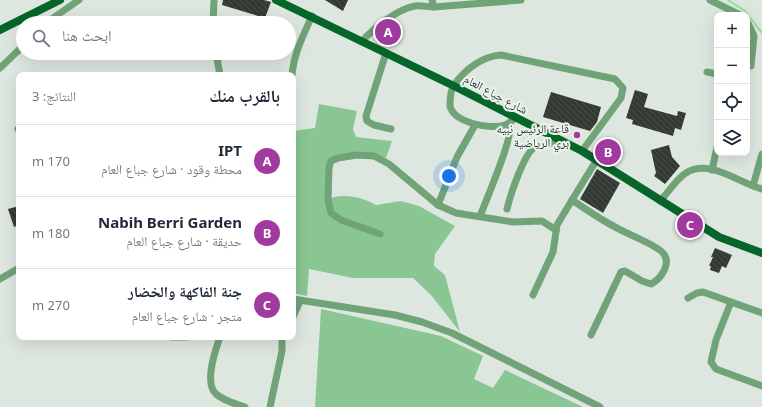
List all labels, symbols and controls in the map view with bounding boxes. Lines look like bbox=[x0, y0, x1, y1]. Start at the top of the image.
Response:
map controls bbox=[714, 12, 750, 156]
button: + bbox=[714, 12, 750, 48]
search box bbox=[16, 16, 296, 60]
pin: A bbox=[375, 17, 401, 47]
text: ابحث هنا bbox=[62, 25, 112, 45]
icon: search bbox=[30, 27, 52, 49]
button: − bbox=[714, 48, 750, 84]
street label: شارع جباع العام bbox=[461, 70, 531, 118]
text: بالقرب منك bbox=[209, 84, 280, 107]
button: locate bbox=[714, 84, 750, 120]
text: النتائج: 3 bbox=[32, 87, 76, 105]
place label: قاعة الرئيس نبيه بري الرياضية bbox=[497, 120, 569, 153]
button: layers bbox=[714, 120, 750, 156]
marker: قاعة الرئيس نبيه بري الرياضية bbox=[572, 130, 582, 140]
pin: B bbox=[595, 137, 621, 167]
text: IPT bbox=[218, 140, 242, 160]
text: 170 m bbox=[32, 152, 70, 170]
text: A bbox=[263, 152, 272, 170]
text: محطة وقود · شارع جباع العام bbox=[101, 160, 242, 178]
your location bbox=[439, 166, 459, 186]
pin: C bbox=[677, 210, 703, 240]
text: Nabih Berri Garden bbox=[98, 212, 242, 232]
text: 180 m bbox=[32, 224, 70, 242]
text: B bbox=[263, 224, 271, 242]
text: حديقة · شارع جباع العام bbox=[126, 232, 242, 250]
text: جنة الفاكهة والخضار bbox=[128, 281, 242, 301]
text: 270 m bbox=[32, 296, 70, 314]
text: C bbox=[263, 296, 271, 314]
text: متجر · شارع جباع العام bbox=[132, 307, 242, 325]

